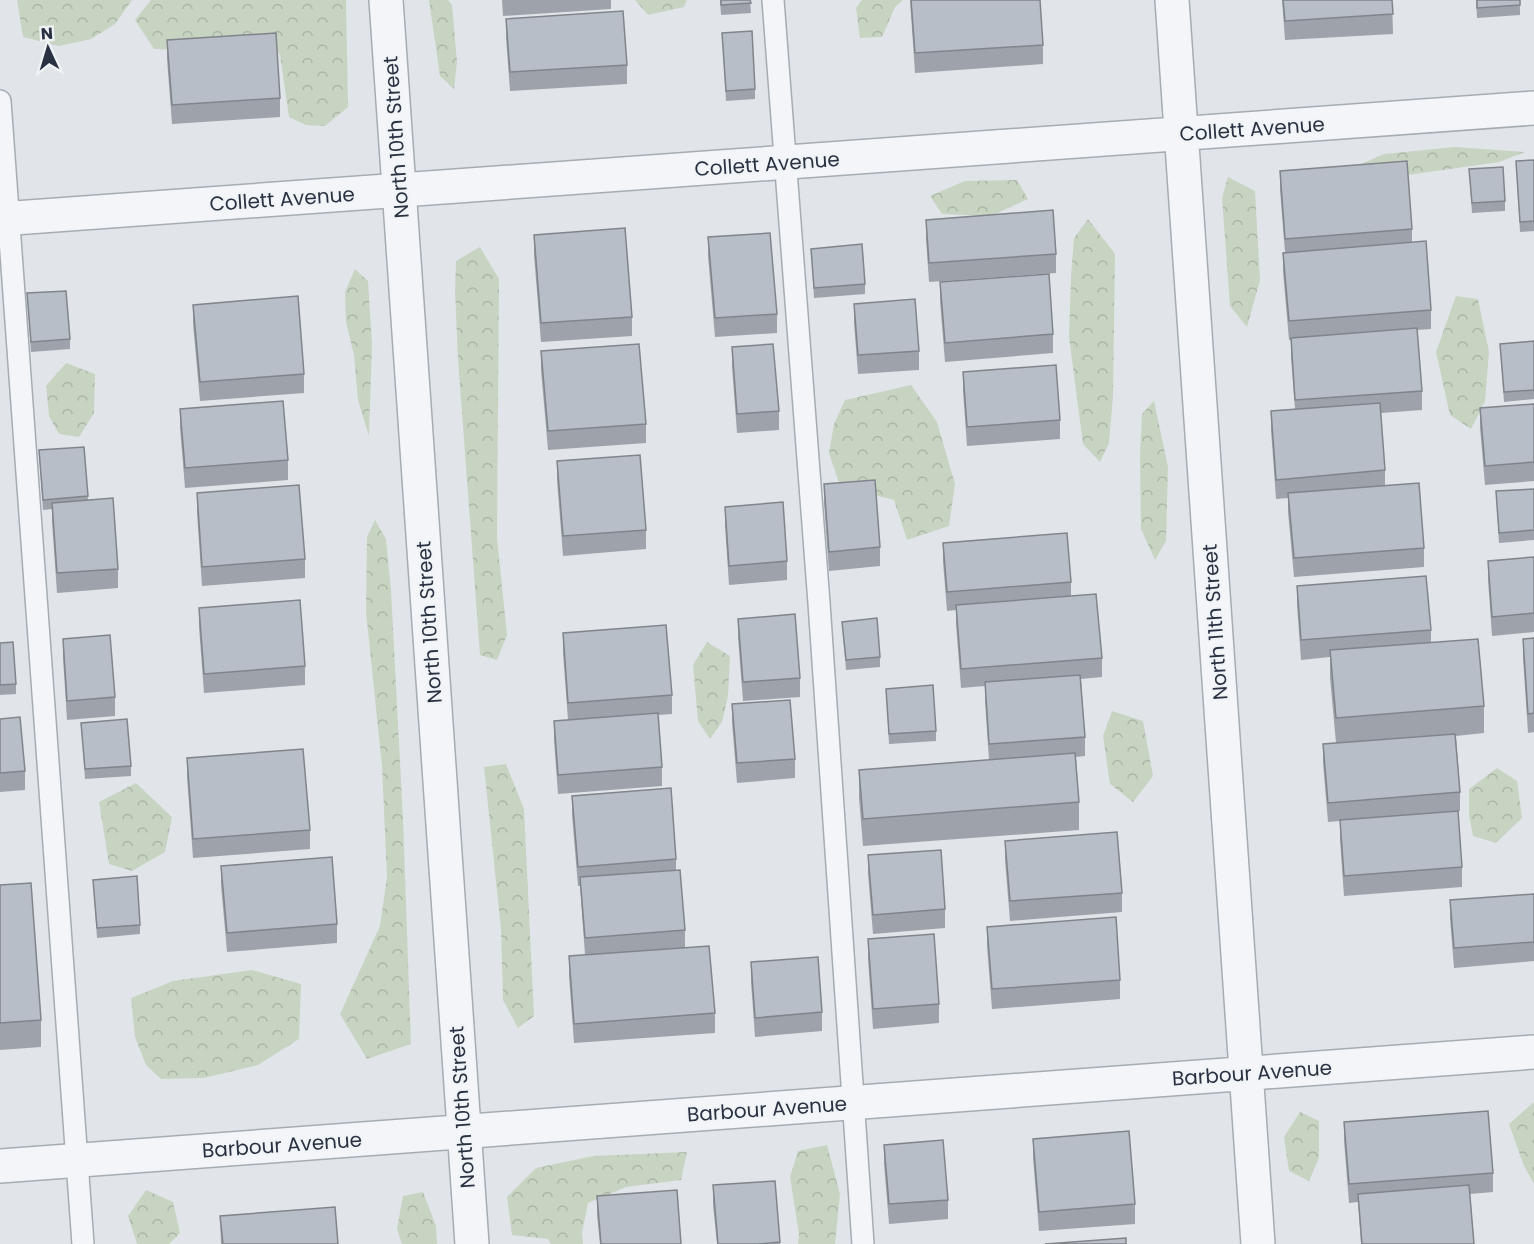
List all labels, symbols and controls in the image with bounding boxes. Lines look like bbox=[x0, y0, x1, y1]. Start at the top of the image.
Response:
north arrow bbox=[18, 18, 78, 78]
text: N bbox=[40, 22, 54, 45]
street label: North 10th Street bbox=[376, 55, 416, 219]
street label: Collett Avenue bbox=[1178, 110, 1326, 148]
street label: Collett Avenue bbox=[693, 145, 841, 183]
street label: Collett Avenue bbox=[208, 180, 356, 218]
street label: North 10th Street bbox=[409, 540, 449, 704]
street label: North 11th Street bbox=[1196, 543, 1234, 701]
street label: North 10th Street bbox=[442, 1025, 482, 1189]
street label: Barbour Avenue bbox=[1171, 1053, 1333, 1093]
street label: Barbour Avenue bbox=[686, 1089, 848, 1129]
street label: Barbour Avenue bbox=[201, 1125, 363, 1165]

